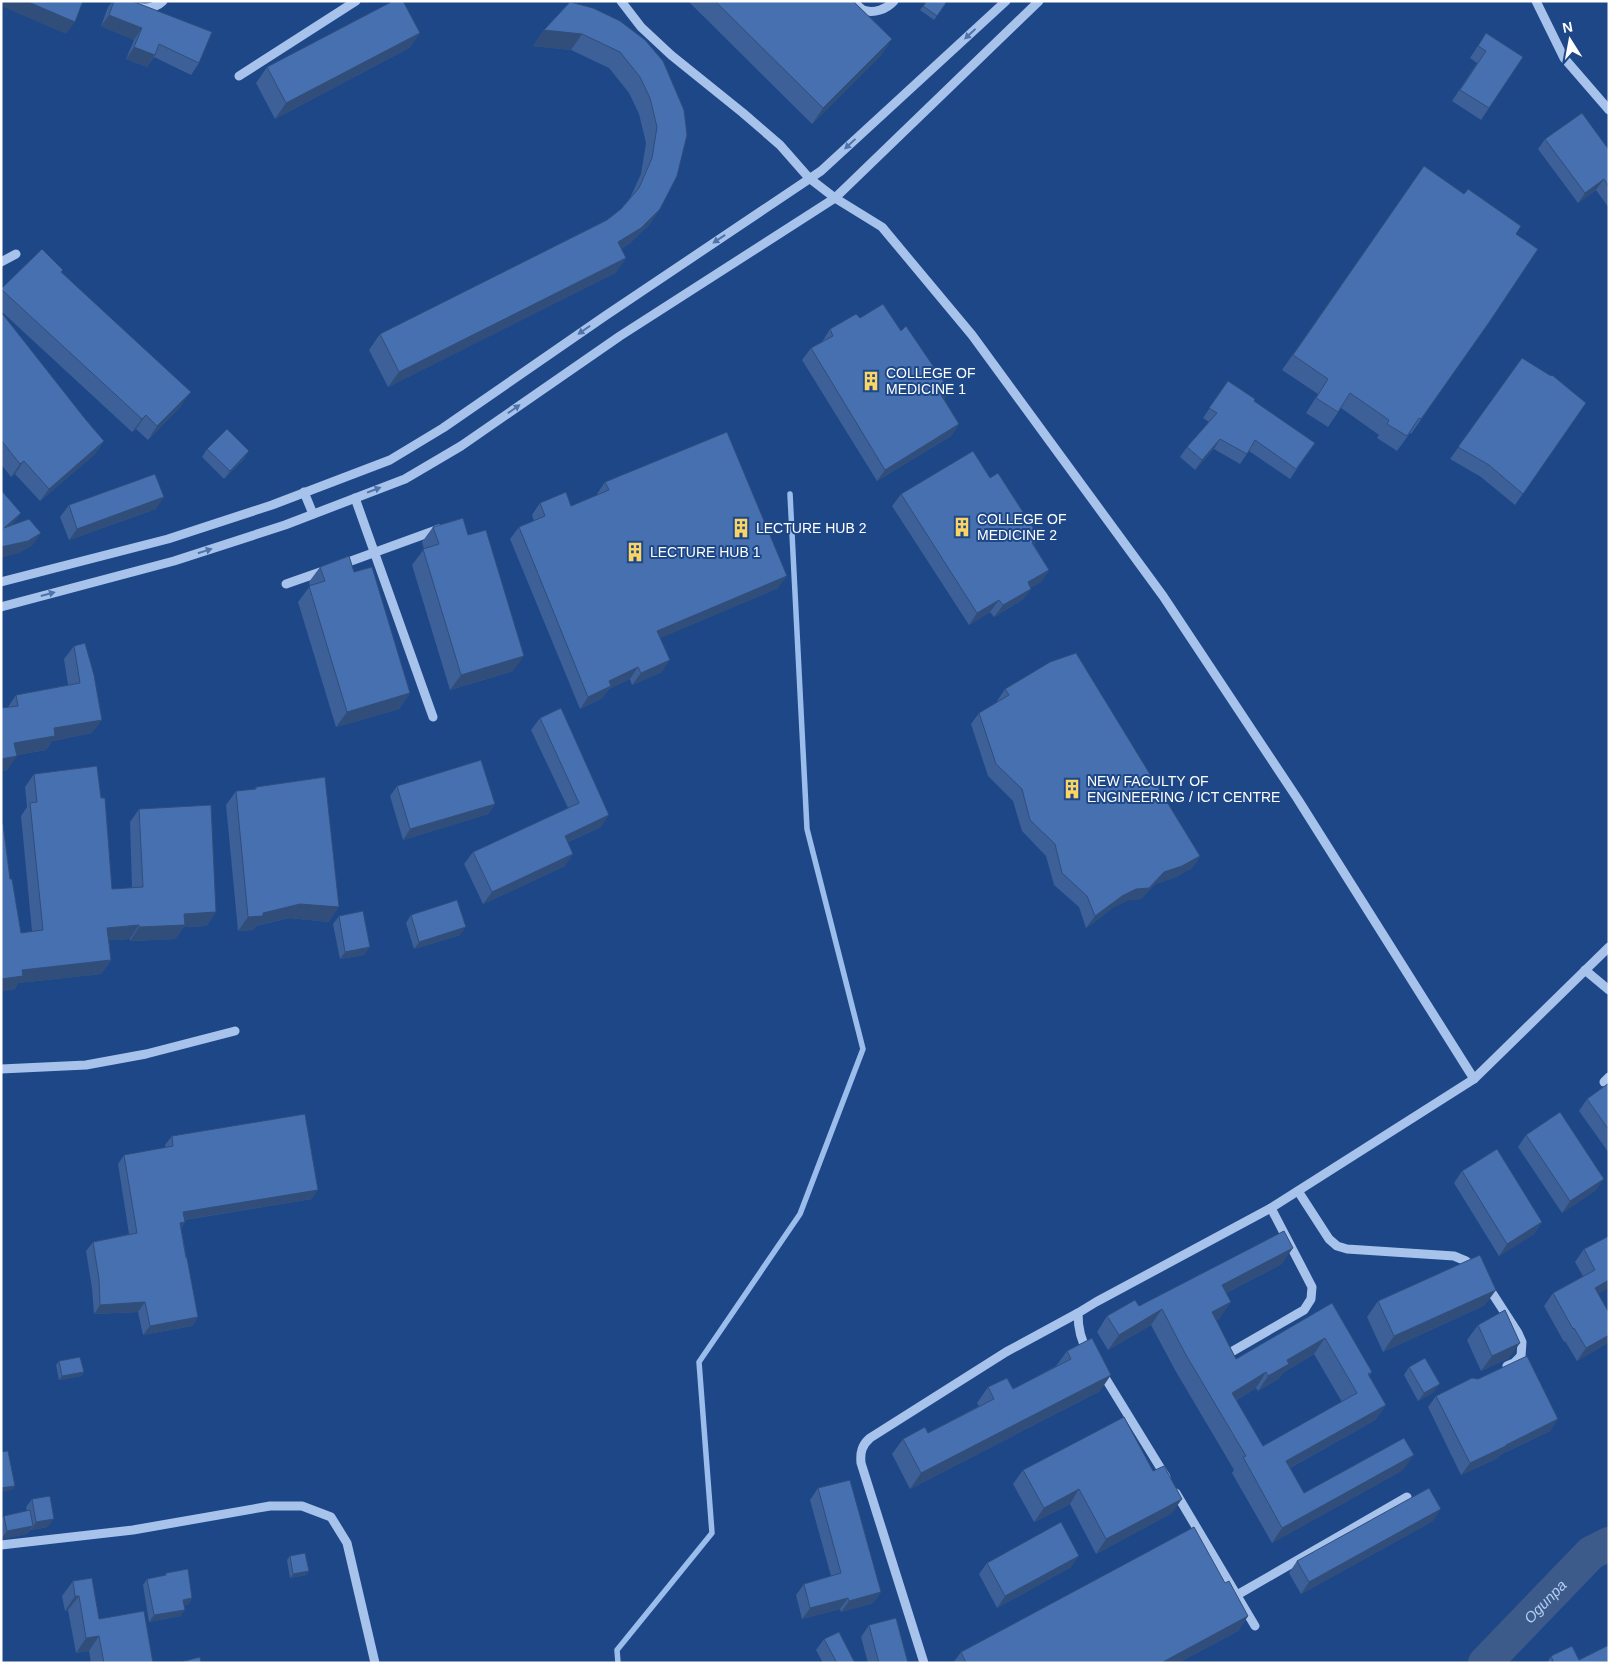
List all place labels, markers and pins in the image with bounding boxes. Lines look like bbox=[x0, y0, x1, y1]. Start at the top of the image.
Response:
place label: COLLEGE OF MEDICINE 1 bbox=[886, 365, 975, 397]
building icon: COLLEGE OF MEDICINE 1 bbox=[860, 370, 882, 392]
place label: COLLEGE OF MEDICINE 2 bbox=[977, 511, 1066, 543]
building icon: COLLEGE OF MEDICINE 2 bbox=[951, 516, 973, 538]
building icon: LECTURE HUB 2 bbox=[730, 517, 752, 539]
place label: LECTURE HUB 2 bbox=[756, 520, 867, 536]
building icon: LECTURE HUB 1 bbox=[624, 541, 646, 563]
place label: LECTURE HUB 1 bbox=[650, 544, 761, 560]
place label: NEW FACULTY OF ENGINEERING / ICT CENTRE bbox=[1087, 773, 1280, 805]
building icon: NEW FACULTY OF ENGINEERING / ICT CENTRE bbox=[1061, 778, 1083, 800]

